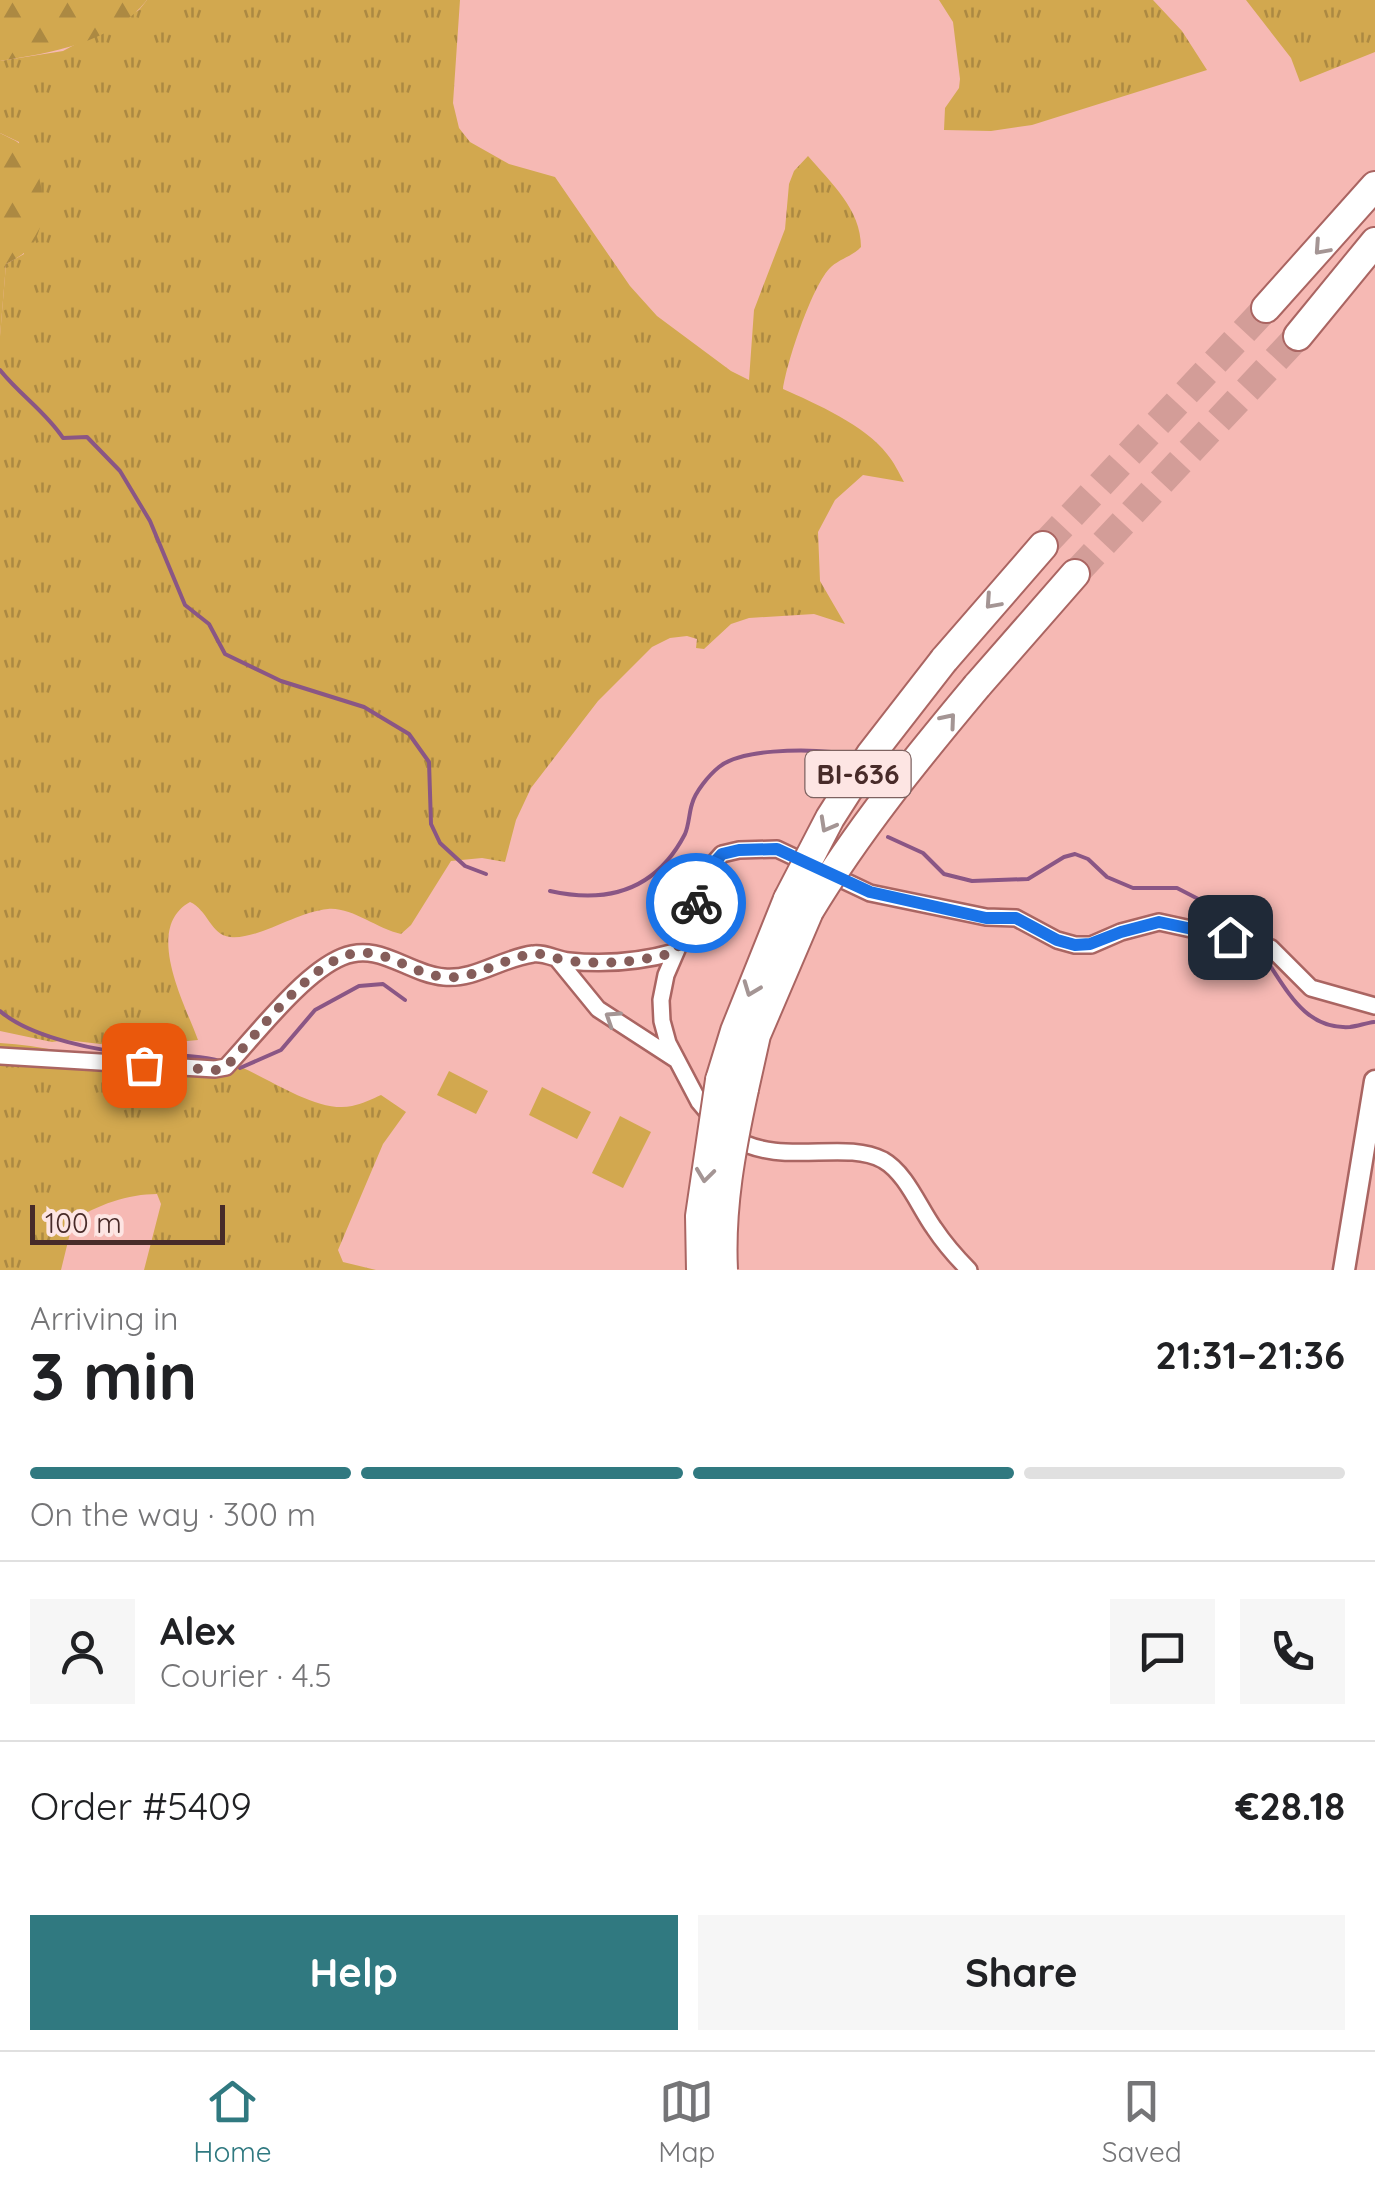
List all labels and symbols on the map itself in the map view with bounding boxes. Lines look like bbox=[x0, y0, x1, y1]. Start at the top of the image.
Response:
one-way arrow bbox=[1315, 236, 1333, 255]
one-way arrow bbox=[986, 590, 1004, 609]
one-way arrow bbox=[937, 713, 955, 731]
road number: BI-636 bbox=[806, 751, 910, 797]
one-way arrow bbox=[819, 814, 839, 832]
courier bbox=[646, 853, 746, 953]
pin bbox=[1188, 895, 1273, 980]
one-way arrow bbox=[742, 979, 763, 996]
one-way arrow bbox=[605, 1011, 623, 1030]
pin bbox=[102, 1023, 187, 1108]
one-way arrow bbox=[695, 1167, 716, 1183]
scale bar bbox=[30, 1200, 225, 1244]

